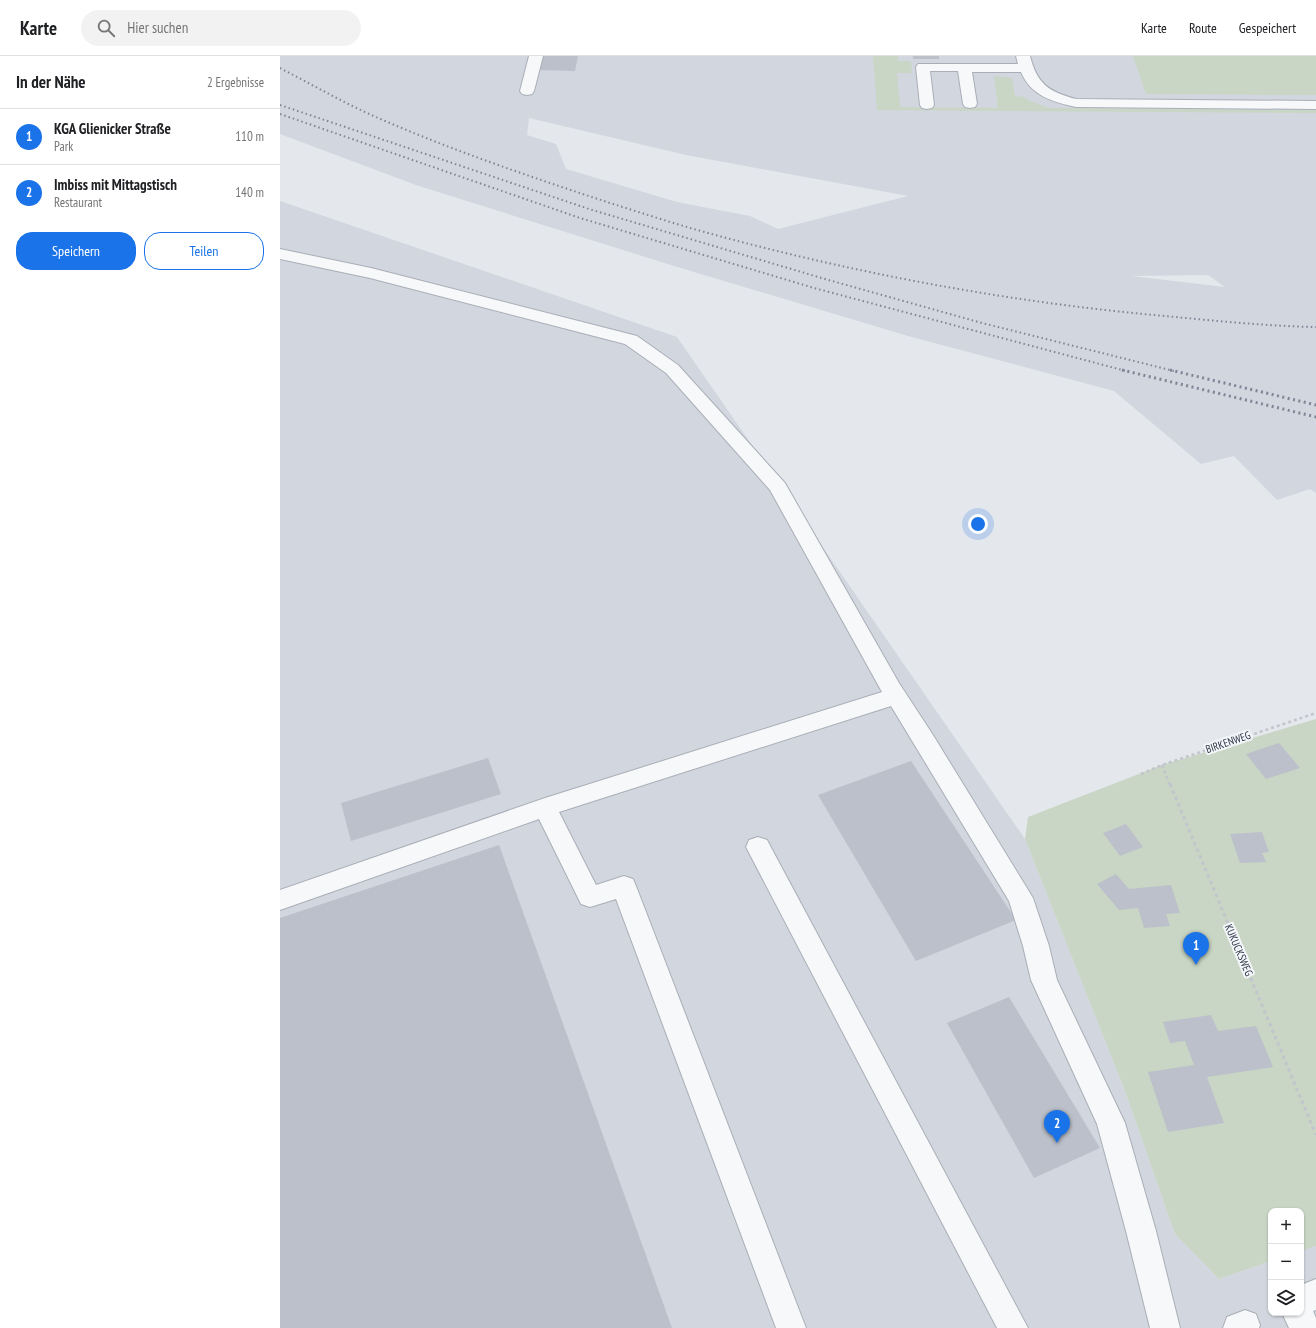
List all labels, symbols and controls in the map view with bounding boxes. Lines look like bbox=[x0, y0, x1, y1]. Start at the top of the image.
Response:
search box bbox=[81, 10, 361, 46]
text: Karte bbox=[20, 16, 57, 40]
icon: search bbox=[95, 17, 117, 39]
text: Hier suchen bbox=[127, 18, 188, 37]
text: Karte bbox=[1141, 19, 1167, 37]
text: Route bbox=[1189, 19, 1217, 37]
text: Gespeichert bbox=[1239, 19, 1296, 37]
text: In der Nähe bbox=[16, 71, 86, 93]
text: 2 Ergebnisse bbox=[207, 74, 264, 91]
text: KGA Glienicker Straße bbox=[54, 119, 171, 138]
text: 1 bbox=[26, 128, 32, 145]
text: 110 m bbox=[235, 128, 264, 145]
text: Park bbox=[54, 138, 73, 155]
text: Imbiss mit Mittagstisch bbox=[54, 175, 177, 194]
text: 2 bbox=[26, 184, 32, 201]
text: 140 m bbox=[235, 184, 264, 201]
text: Restaurant bbox=[54, 194, 102, 211]
button: Speichern bbox=[16, 232, 136, 270]
button: Teilen bbox=[144, 232, 264, 270]
your location bbox=[968, 514, 988, 534]
street label: BIRKENWEG bbox=[1204, 728, 1252, 756]
street label: KUKUCKSWEG bbox=[1222, 922, 1256, 978]
pin: 1 bbox=[1183, 932, 1209, 965]
pin: 2 bbox=[1044, 1110, 1070, 1143]
map controls bbox=[1268, 1208, 1304, 1316]
button: + bbox=[1268, 1208, 1304, 1244]
button: − bbox=[1268, 1244, 1304, 1280]
button: layers bbox=[1268, 1280, 1304, 1316]

